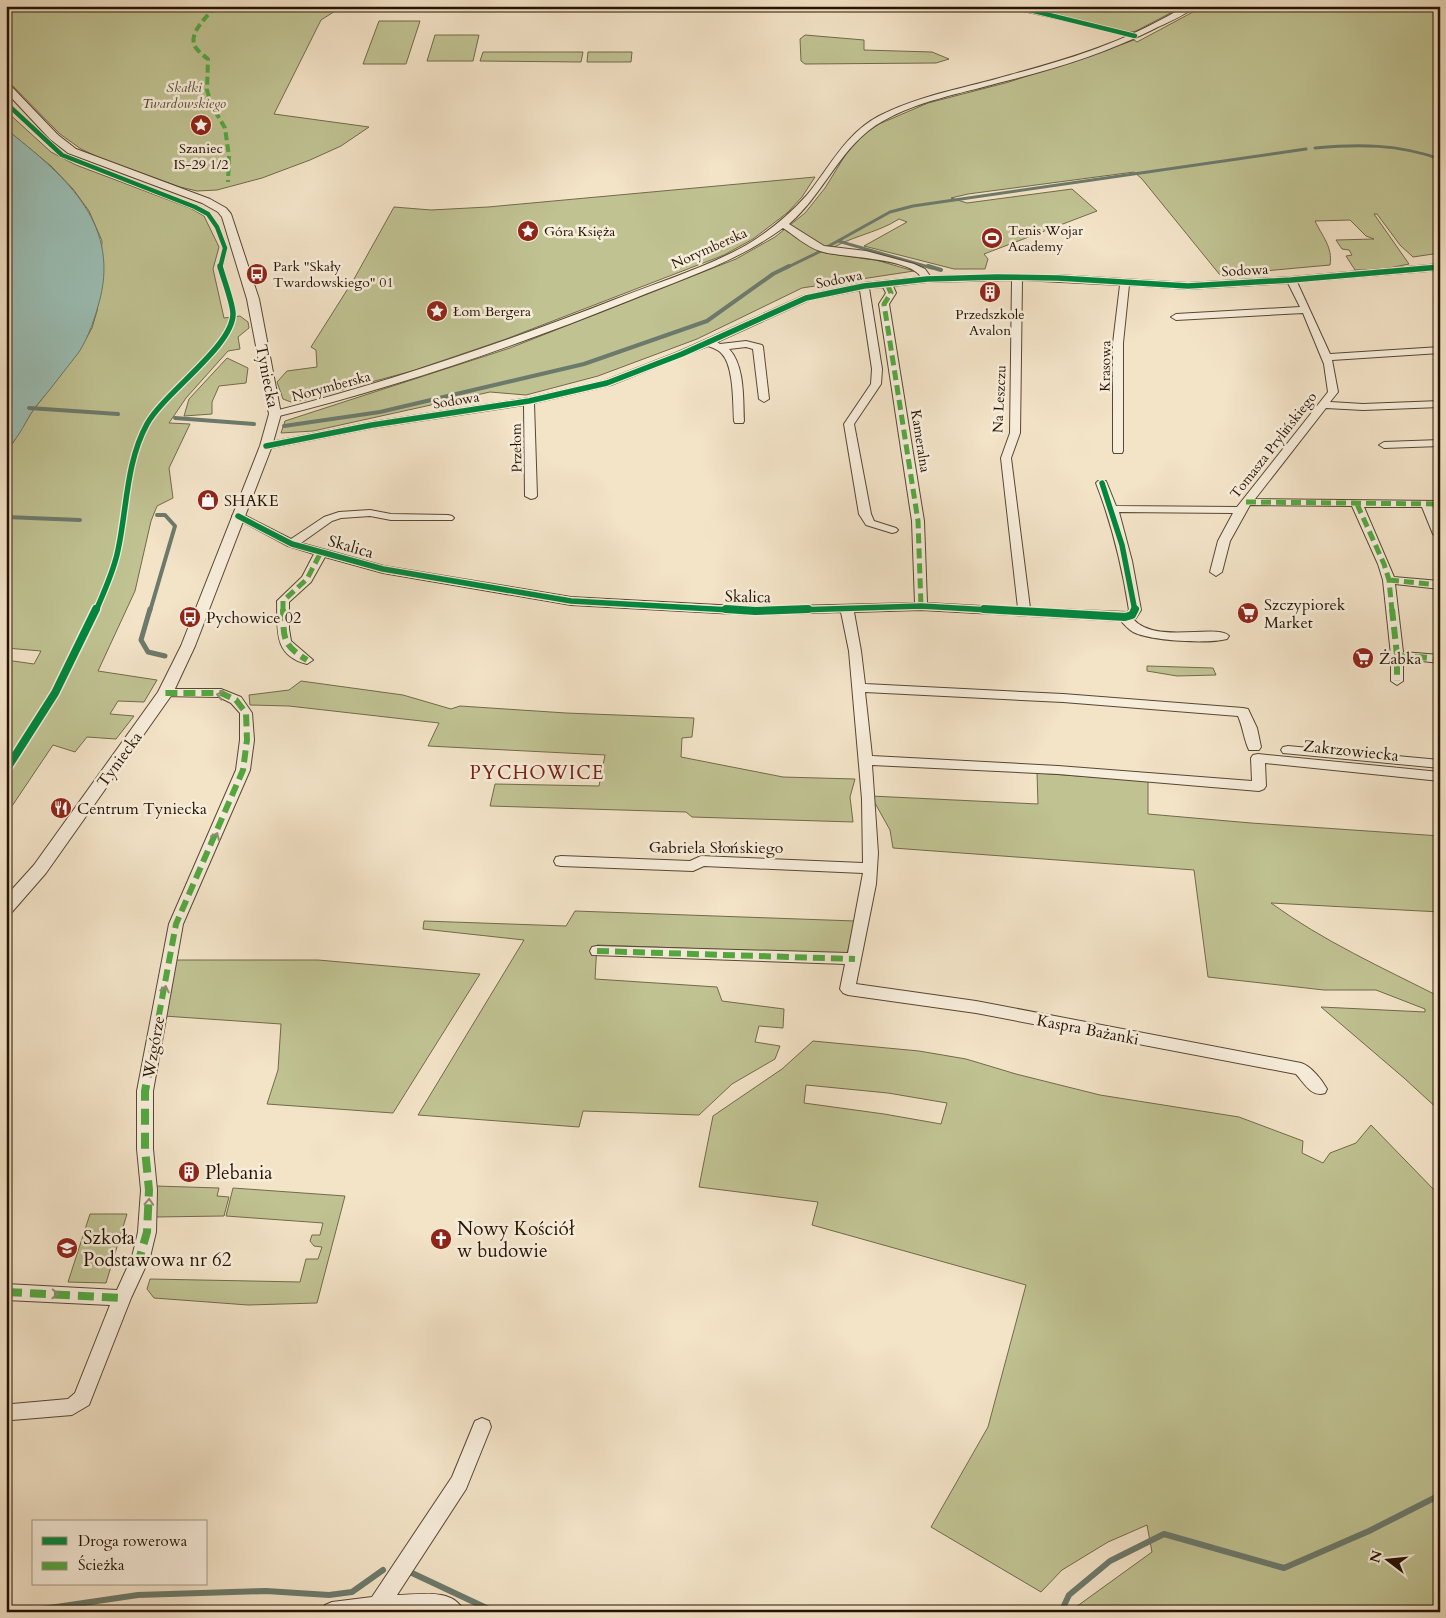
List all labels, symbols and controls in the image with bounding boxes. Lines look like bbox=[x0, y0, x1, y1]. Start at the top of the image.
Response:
park label: Skałki Twardowskiego bbox=[142, 78, 226, 113]
place icon: Szaniec IS-29 1/2 bbox=[189, 113, 213, 137]
place label: Szaniec IS-29 1/2 bbox=[173, 139, 229, 174]
place icon: Góra Księża bbox=[516, 219, 540, 243]
place label: Tenis Wojar Academy bbox=[1008, 221, 1084, 256]
place label: Góra Księża bbox=[544, 222, 615, 241]
street label: Norymberska bbox=[668, 223, 750, 274]
sports icon: Tenis Wojar Academy bbox=[980, 226, 1004, 250]
place label: Park "Skały Twardowskiego" 01 bbox=[273, 257, 394, 292]
street label: Sodowa bbox=[1221, 260, 1269, 281]
bus stop icon: Park "Skały Twardowskiego" 01 bbox=[245, 262, 269, 286]
street label: Sodowa bbox=[814, 266, 864, 293]
building icon: Przedszkole Avalon bbox=[978, 280, 1002, 304]
place icon: Łom Bergera bbox=[425, 299, 449, 323]
place label: Łom Bergera bbox=[453, 302, 531, 321]
place label: Przedszkole Avalon bbox=[955, 305, 1025, 340]
street label: Krasowa bbox=[1096, 340, 1115, 392]
street label: Tyniecka bbox=[250, 343, 284, 410]
street label: Na Leszczu bbox=[988, 364, 1011, 433]
street label: Norymberska bbox=[290, 367, 373, 406]
street label: Sodowa bbox=[431, 387, 481, 414]
street label: Tomasza Prylińskiego bbox=[1226, 388, 1321, 503]
street label: Kameralna bbox=[906, 408, 935, 474]
street label: Przełom bbox=[507, 423, 526, 473]
shop icon: SHAKE bbox=[196, 488, 220, 512]
place label: SHAKE bbox=[224, 490, 279, 512]
street label: Skalica bbox=[325, 530, 376, 564]
street label: Skalica bbox=[725, 586, 771, 608]
place label: Szczypiorek Market bbox=[1264, 594, 1346, 634]
supermarket icon: Szczypiorek Market bbox=[1236, 601, 1260, 625]
bus stop icon: Pychowice 02 bbox=[178, 605, 202, 629]
place label: Pychowice 02 bbox=[206, 607, 301, 629]
supermarket icon: Żabka bbox=[1351, 646, 1375, 670]
place label: Żabka bbox=[1379, 648, 1421, 670]
one-way arrow bbox=[216, 690, 224, 700]
street label: Tyniecka bbox=[92, 727, 148, 792]
street label: Zakrzowiecka bbox=[1302, 735, 1400, 767]
district label: PYCHOWICE bbox=[470, 760, 604, 786]
restaurant icon: Centrum Tyniecka bbox=[49, 796, 73, 820]
place label: Centrum Tyniecka bbox=[77, 798, 207, 820]
one-way arrow bbox=[209, 832, 220, 841]
street label: Gabriela Słońskiego bbox=[649, 837, 784, 859]
one-way arrow bbox=[159, 985, 170, 994]
street label: Kaspra Bażanki bbox=[1035, 1009, 1141, 1051]
street label: Wzgórze bbox=[138, 1014, 170, 1081]
building icon: Plebania bbox=[177, 1160, 201, 1184]
place label: Plebania bbox=[205, 1160, 272, 1186]
one-way arrow bbox=[143, 1198, 154, 1206]
place label: Nowy Kościół w budowie bbox=[457, 1216, 575, 1264]
place label: Szkoła Podstawowa nr 62 bbox=[83, 1225, 232, 1273]
church icon: Nowy Kościół w budowie bbox=[429, 1227, 453, 1251]
school or university icon: Szkoła Podstawowa nr 62 bbox=[55, 1236, 79, 1260]
one-way arrow bbox=[51, 1289, 59, 1300]
legend bbox=[32, 1520, 208, 1586]
text: Droga rowerowa bbox=[78, 1531, 188, 1551]
north arrow bbox=[1364, 1536, 1414, 1586]
text: N bbox=[1365, 1548, 1387, 1565]
text: Ścieżka bbox=[78, 1555, 125, 1575]

